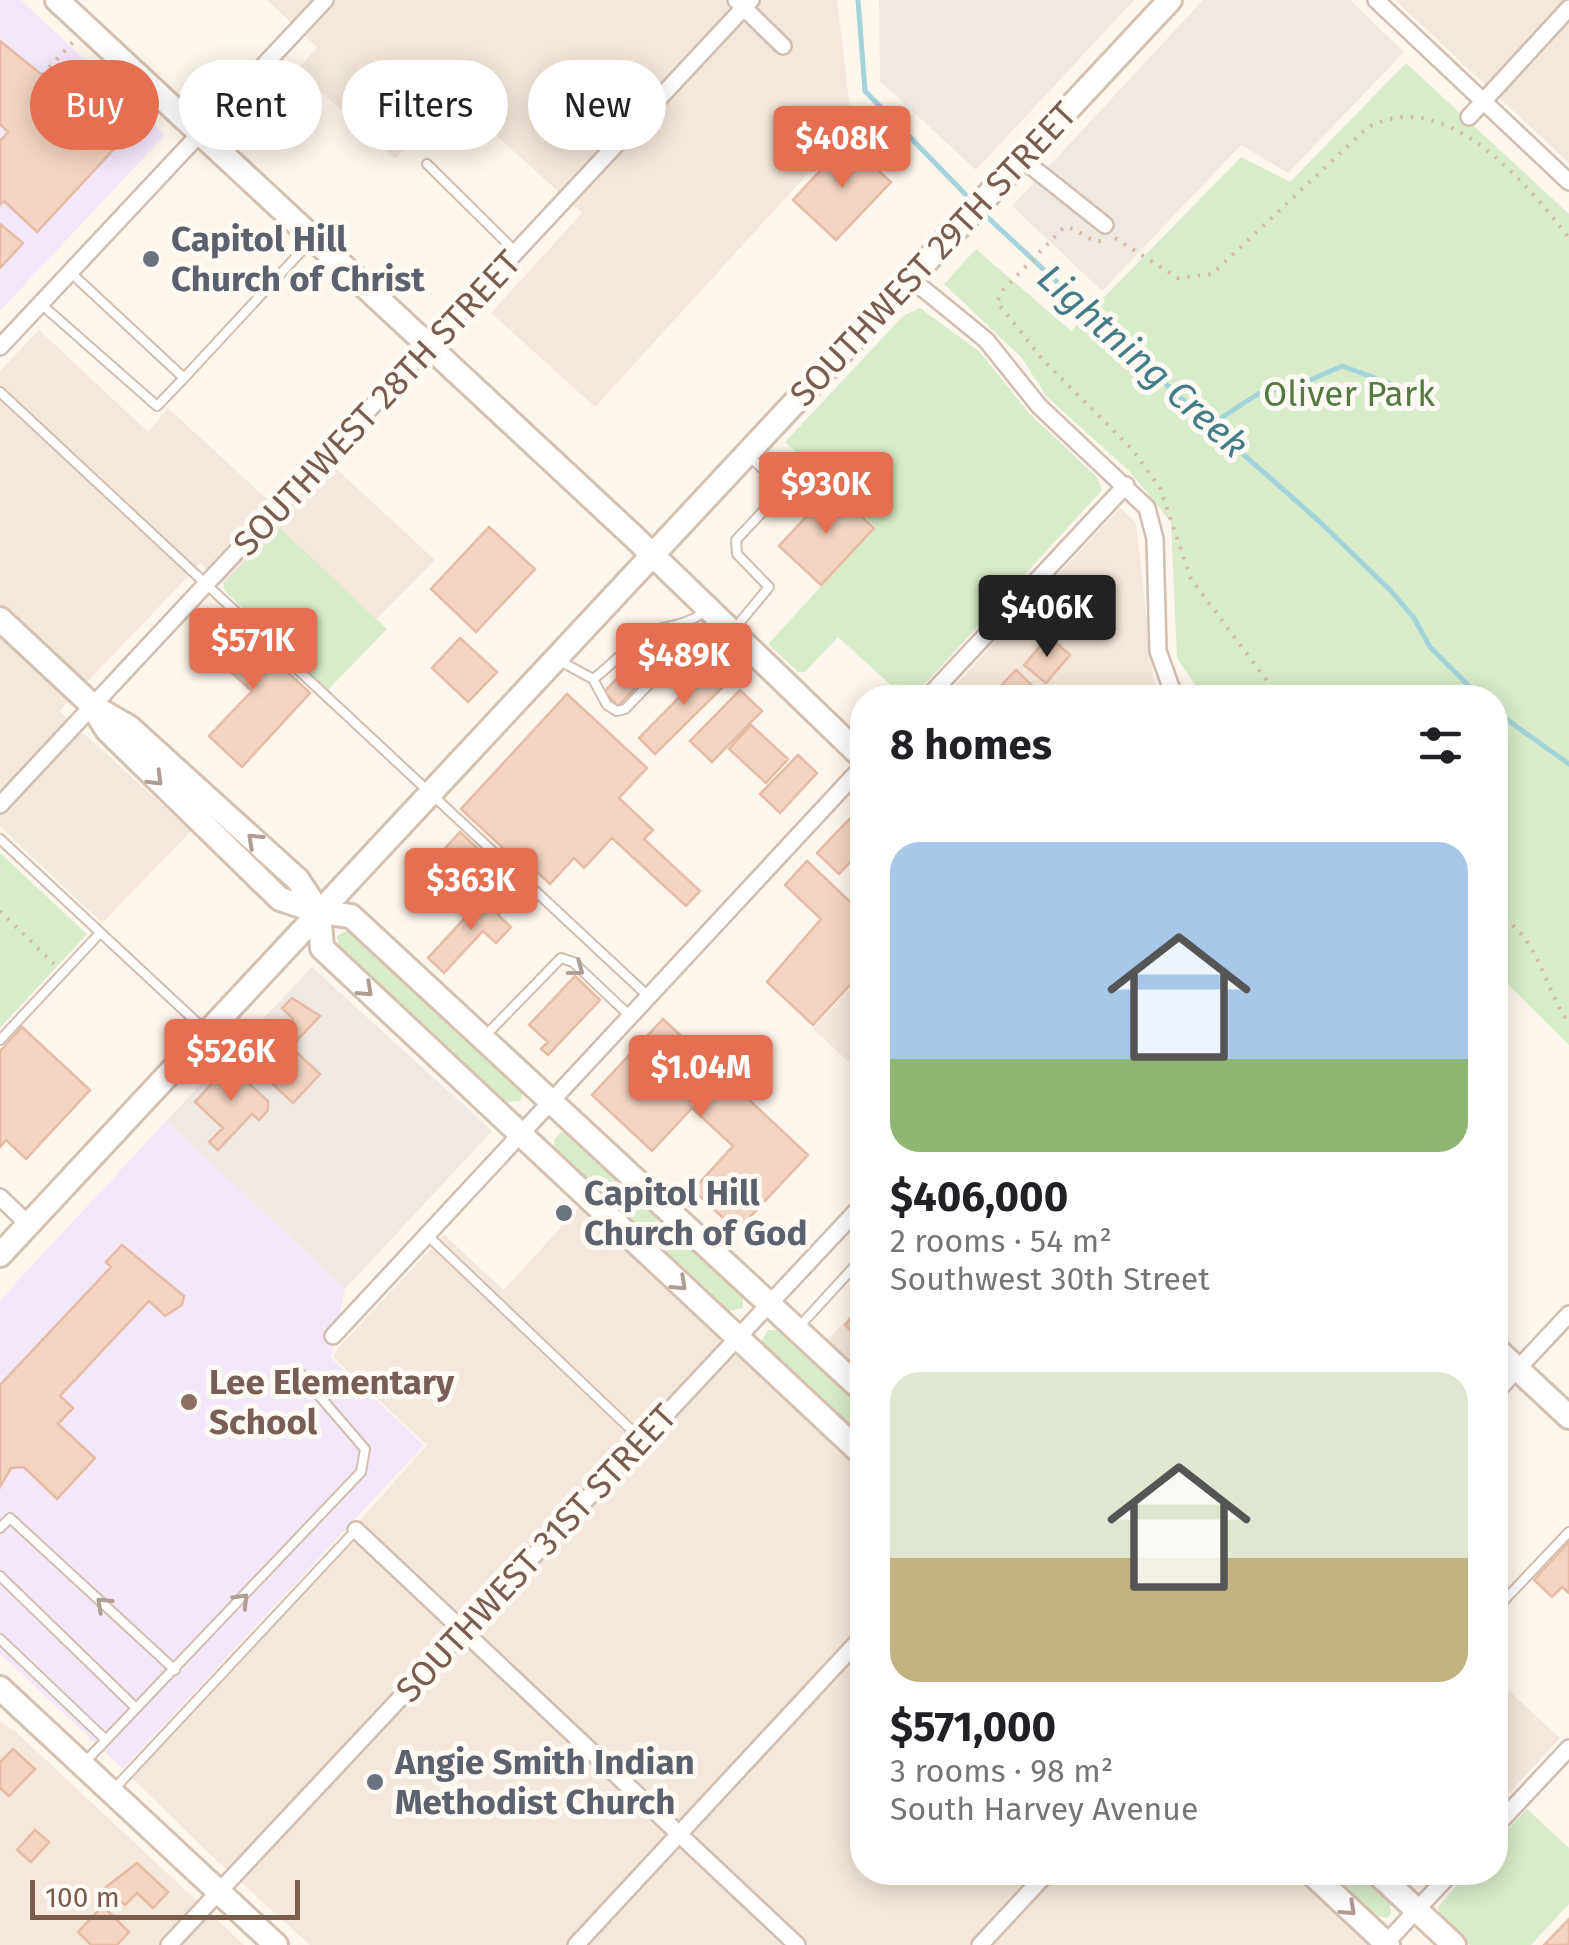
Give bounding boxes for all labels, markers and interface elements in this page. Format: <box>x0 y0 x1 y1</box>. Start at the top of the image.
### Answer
chip: Buy <box>30 60 159 150</box>
chip: Rent <box>179 60 322 150</box>
chip: Filters <box>342 60 508 150</box>
chip: New <box>528 60 666 150</box>
street label: SOUTHWEST 29TH STREET <box>781 93 1085 415</box>
pin: $408K <box>772 106 912 191</box>
text: $408K <box>795 119 889 157</box>
place label: Capitol Hill Church of Christ <box>171 218 425 300</box>
street label: SOUTHWEST 28TH STREET <box>225 242 529 564</box>
marker: Capitol Hill Church of Christ <box>140 248 162 270</box>
water label: Lightning Creek <box>1028 255 1258 467</box>
park label: Oliver Park <box>1263 373 1435 415</box>
pin: $930K <box>756 452 896 537</box>
text: $930K <box>781 465 871 503</box>
pin: $406K <box>977 575 1117 660</box>
text: $406K <box>1001 588 1093 626</box>
pin: $571K <box>183 608 323 693</box>
text: $571K <box>211 621 295 659</box>
pin: $489K <box>614 623 754 708</box>
text: $489K <box>638 636 730 674</box>
icon: filters <box>1413 718 1468 773</box>
text: 8 homes <box>890 720 1052 770</box>
one-way arrow <box>144 768 162 786</box>
one-way arrow <box>248 834 266 852</box>
pin: $363K <box>401 848 541 933</box>
text: $363K <box>427 861 515 899</box>
icon: home <box>1089 907 1269 1087</box>
one-way arrow <box>566 957 584 974</box>
one-way arrow <box>355 978 373 996</box>
pin: $526K <box>161 1019 301 1104</box>
text: $526K <box>186 1032 276 1070</box>
pin: $1.04M <box>620 1035 782 1120</box>
text: $1.04M <box>651 1048 751 1086</box>
place label: Capitol Hill Church of God <box>584 1172 807 1254</box>
text: $406,000 <box>890 1172 1068 1222</box>
marker: Capitol Hill Church of God <box>553 1202 575 1224</box>
text: 2 rooms · 54 m² <box>890 1222 1112 1260</box>
text: Southwest 30th Street <box>890 1260 1210 1298</box>
one-way arrow <box>668 1273 687 1291</box>
place label: Lee Elementary School <box>209 1361 455 1443</box>
marker: Lee Elementary School <box>178 1391 200 1413</box>
street label: SOUTHWEST 31ST STREET <box>387 1395 685 1711</box>
icon: home <box>1089 1437 1269 1617</box>
one-way arrow <box>230 1593 248 1611</box>
one-way arrow <box>96 1598 115 1616</box>
text: $571,000 <box>890 1702 1056 1752</box>
place label: Angie Smith Indian Methodist Church <box>394 1741 695 1823</box>
text: 3 rooms · 98 m² <box>890 1752 1113 1790</box>
marker: Angie Smith Indian Methodist Church <box>364 1771 386 1793</box>
text: South Harvey Avenue <box>890 1790 1198 1828</box>
scale bar <box>30 1875 300 1920</box>
text: 100 m <box>45 1881 120 1914</box>
one-way arrow <box>1337 1897 1356 1915</box>

